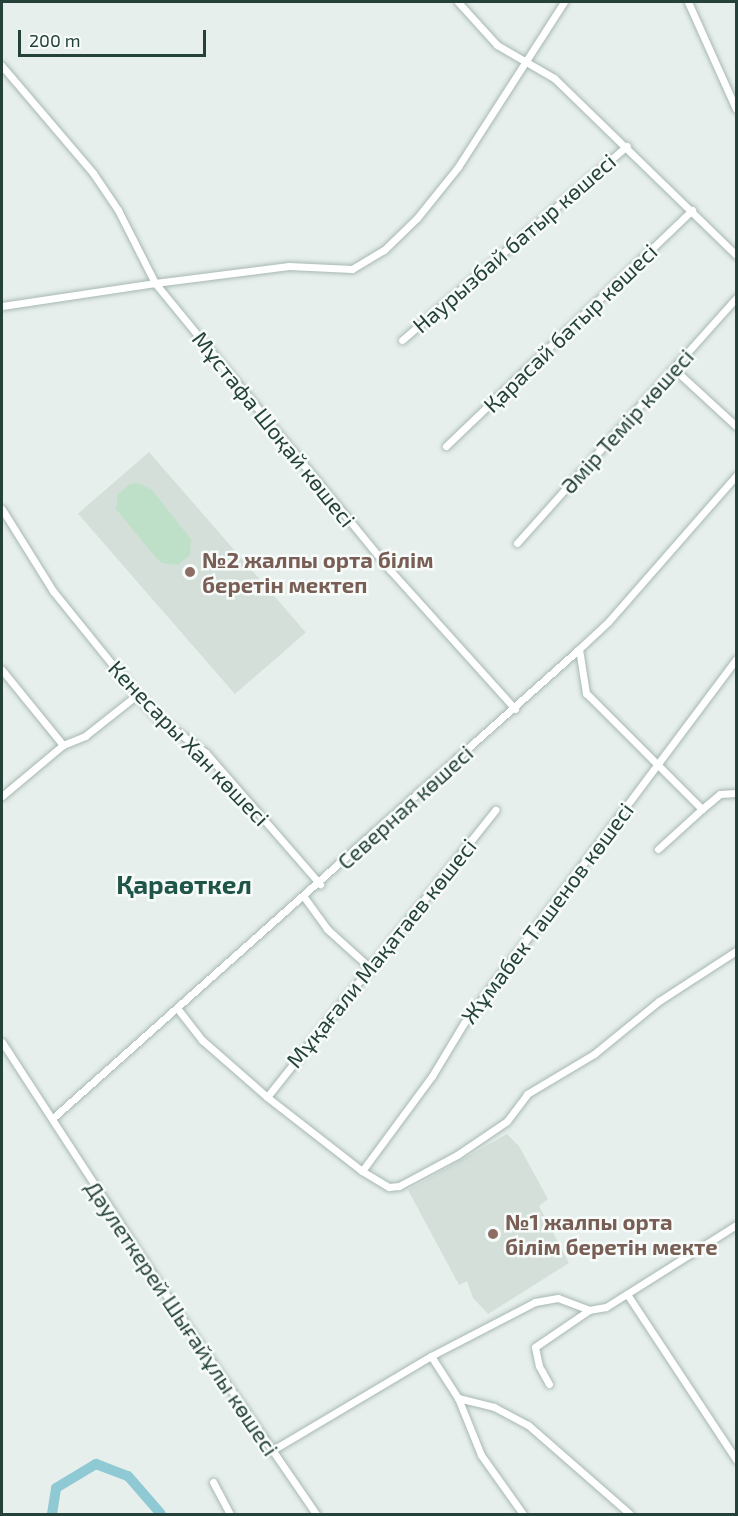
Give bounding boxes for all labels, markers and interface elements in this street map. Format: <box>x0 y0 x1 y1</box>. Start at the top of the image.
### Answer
scale bar <box>21 18 208 56</box>
text: 200 m <box>29 29 81 51</box>
street label: Наурызбай батыр көшесі <box>407 148 621 338</box>
street label: Қарасай батыр көшесі <box>478 238 662 418</box>
street label: Мұстафа Шоқай көшесі <box>187 326 361 532</box>
street label: Әмір Темір көшесі <box>555 343 699 499</box>
place label: №2 жалпы орта білім беретін мектеп <box>202 546 433 598</box>
marker: №2 жалпы орта білім беретін мектеп <box>183 565 197 579</box>
street label: Кенесары Хан көшесі <box>103 655 275 831</box>
street label: Северная көшесі <box>332 739 478 875</box>
street label: Жұмабек Ташенов көшесі <box>455 797 639 1029</box>
street label: Мұқағали Мақатаев көшесі <box>280 833 482 1073</box>
district label: Қараөткел <box>116 868 252 900</box>
street label: Дәулеткерей Шығайұлы көшесі <box>80 1175 284 1461</box>
place label: №1 жалпы орта білім беретін мекте <box>505 1208 718 1260</box>
marker: №1 жалпы орта білім беретін мекте <box>486 1227 500 1241</box>

